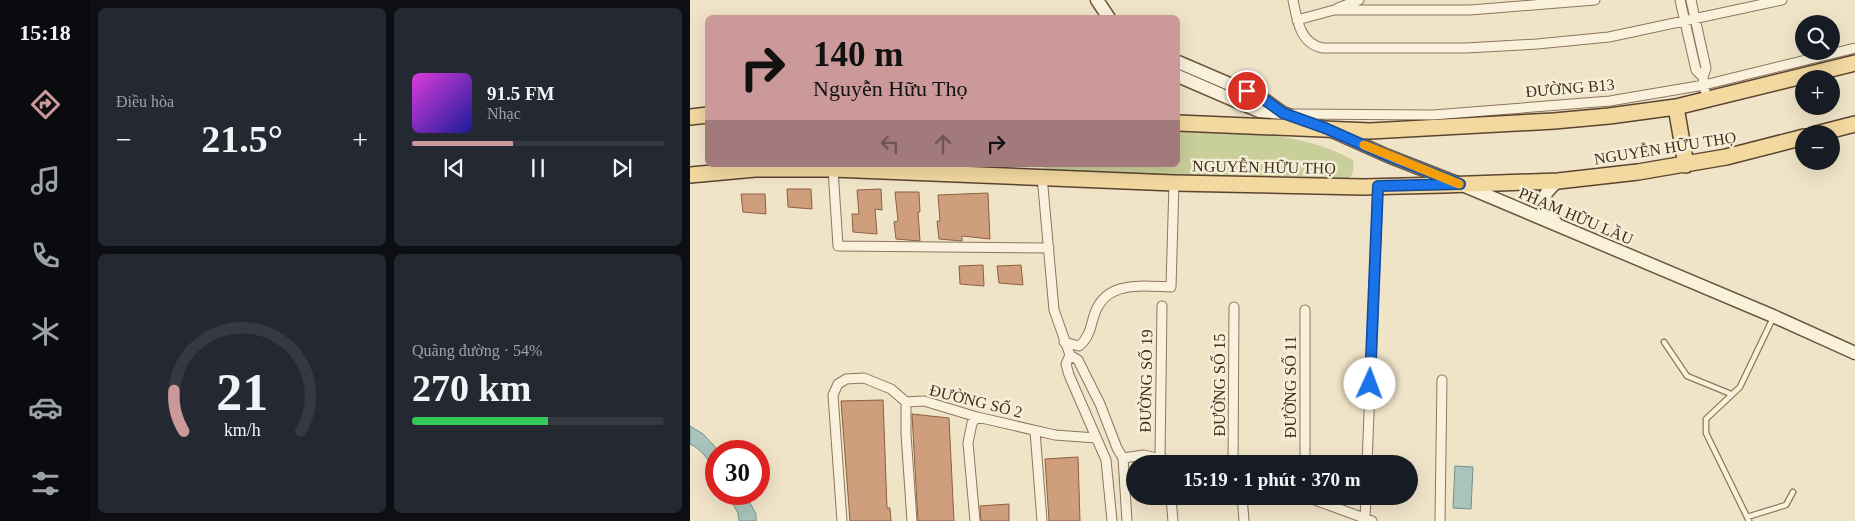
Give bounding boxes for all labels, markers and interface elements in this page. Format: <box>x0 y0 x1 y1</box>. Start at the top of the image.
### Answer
map controls <box>1795 15 1840 170</box>
button: search <box>1795 15 1840 60</box>
text: 15:18 <box>19 20 71 45</box>
icon: right <box>730 35 795 100</box>
text: 140 m <box>813 35 903 74</box>
pin <box>1226 70 1268 112</box>
button: + <box>1795 70 1840 115</box>
street label: ĐƯỜNG B13 <box>1525 75 1615 100</box>
text: Nguyễn Hữu Thọ <box>813 76 968 101</box>
icon: arrive <box>1233 77 1261 105</box>
text: 91.5 FM <box>487 83 555 104</box>
icon: directions <box>28 87 63 122</box>
text: Điều hòa <box>116 93 174 110</box>
text: Nhạc <box>487 105 521 122</box>
text: 21.5° <box>201 118 283 160</box>
text: − <box>116 124 132 155</box>
text: + <box>352 124 368 155</box>
button: − <box>1795 125 1840 170</box>
street label: NGUYỄN HỮU THỌ <box>1592 126 1737 168</box>
icon: left <box>876 130 904 158</box>
icon: ahead <box>929 130 957 158</box>
icon: right <box>982 130 1010 158</box>
icon: previous <box>440 154 468 182</box>
icon: pause <box>524 154 552 182</box>
icon: next <box>608 154 636 182</box>
street label: NGUYỄN HỮU THỌ <box>1192 155 1336 177</box>
icon: music <box>28 163 63 198</box>
street label: PHẠM HỮU LẦU <box>1516 183 1637 248</box>
icon: phone <box>28 238 63 273</box>
icon: climate <box>28 314 63 349</box>
street label: ĐƯỜNG SỐ 19 <box>1136 329 1155 433</box>
street label: ĐƯỜNG SỐ 15 <box>1210 333 1228 437</box>
street label: ĐƯỜNG SỐ 11 <box>1281 336 1299 438</box>
text: Quãng đường · 54% <box>412 342 542 359</box>
position arrow <box>1343 357 1395 409</box>
text: 21 <box>216 364 268 421</box>
text: 270 km <box>412 367 531 409</box>
street label: ĐƯỜNG SỐ 2 <box>928 380 1024 421</box>
icon: car <box>28 390 63 425</box>
text: km/h <box>224 420 260 440</box>
speed limit sign: 30 <box>705 440 770 505</box>
icon: filters <box>28 466 63 501</box>
text: 15:19 · 1 phút · 370 m <box>1183 469 1361 490</box>

